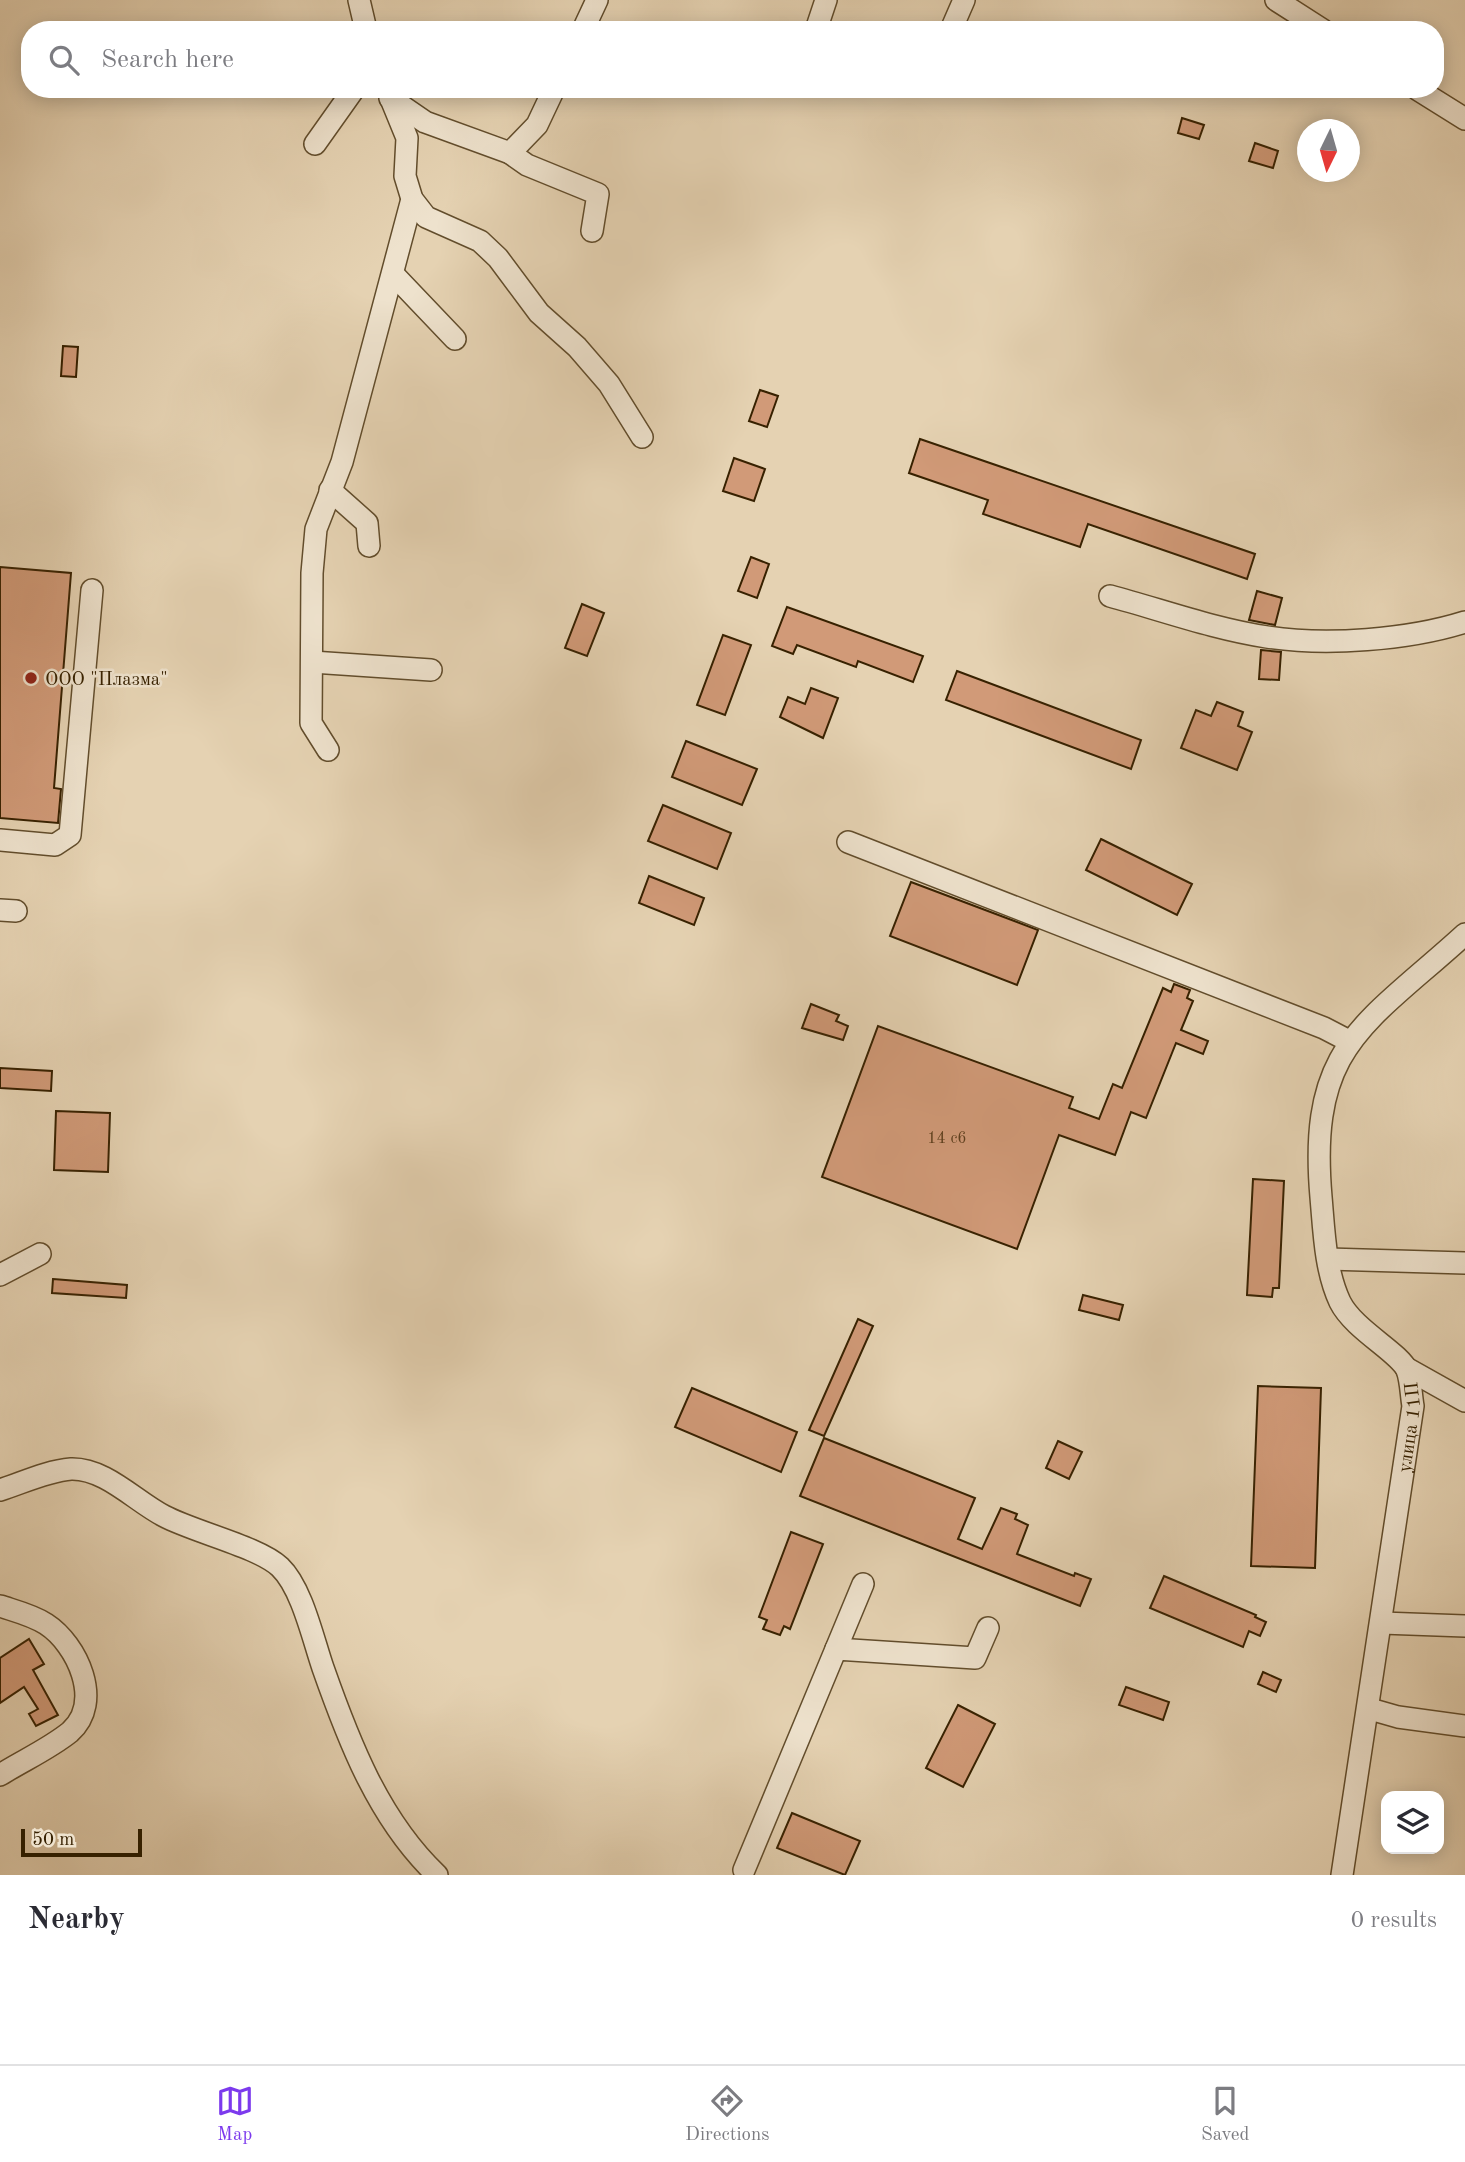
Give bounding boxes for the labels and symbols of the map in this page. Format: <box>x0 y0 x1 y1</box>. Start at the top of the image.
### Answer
north arrow <box>1297 119 1360 182</box>
marker: ООО "Плазма" <box>23 670 39 686</box>
place label: ООО "Плазма" <box>45 671 168 690</box>
house number: 14 с6 <box>927 1131 967 1147</box>
street label: улица 11П <box>1396 1381 1425 1474</box>
scale bar <box>21 1826 142 1858</box>

